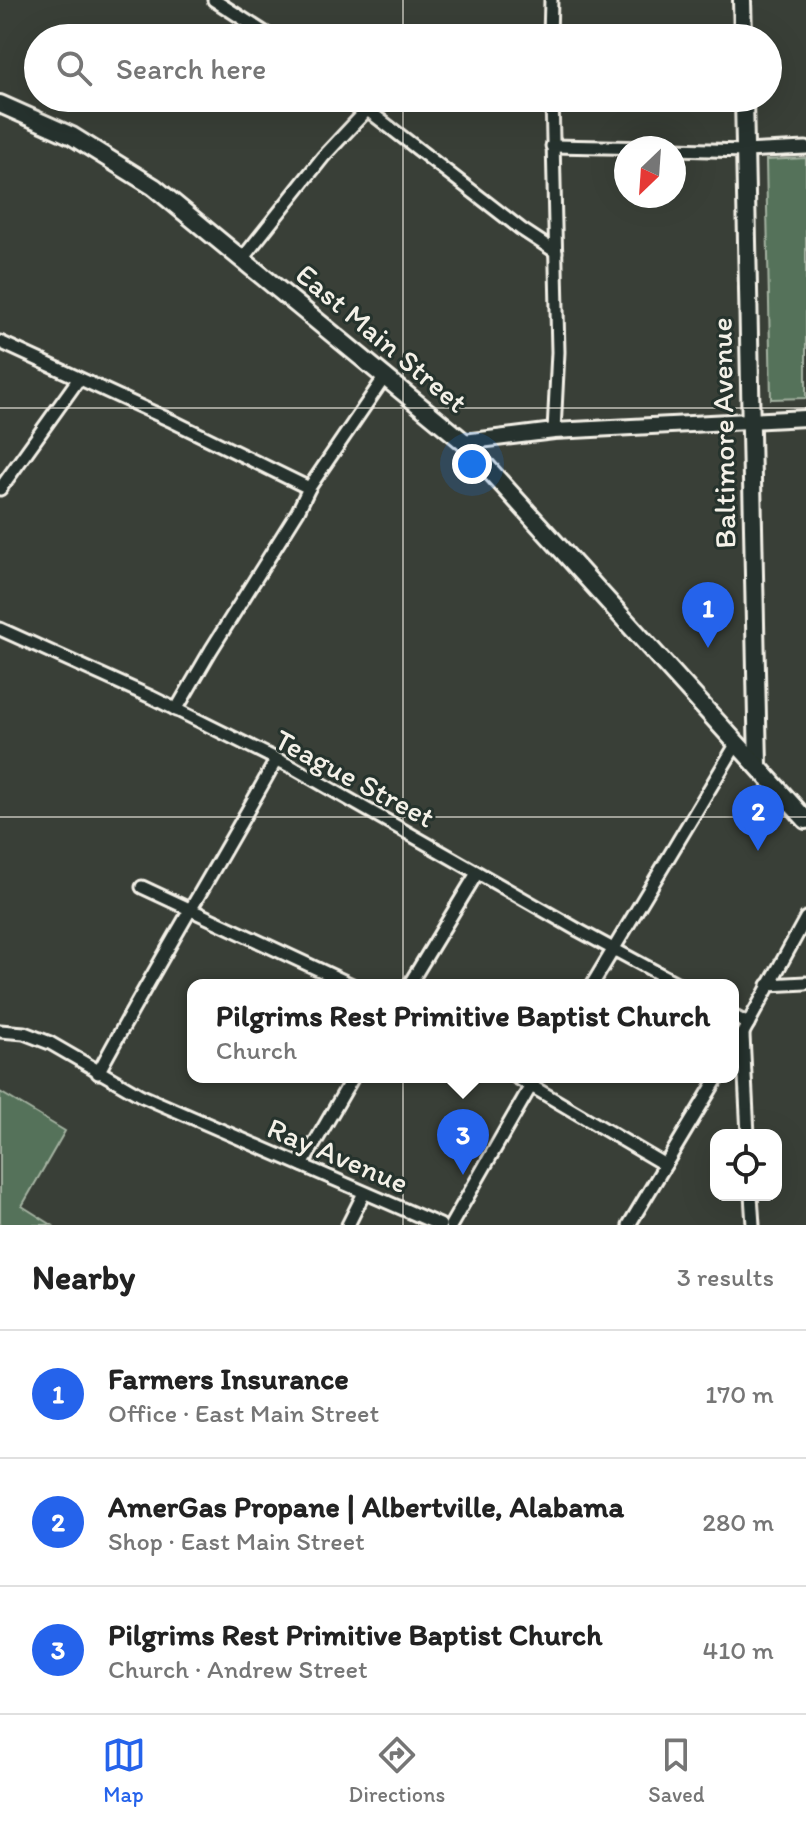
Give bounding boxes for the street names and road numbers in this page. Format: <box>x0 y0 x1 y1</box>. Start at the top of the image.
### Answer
street label: East Main Street <box>289 256 475 420</box>
street label: Baltimore Avenue <box>702 317 744 549</box>
street label: Teague Street <box>269 720 441 836</box>
street label: Ray Avenue <box>262 1109 414 1201</box>

